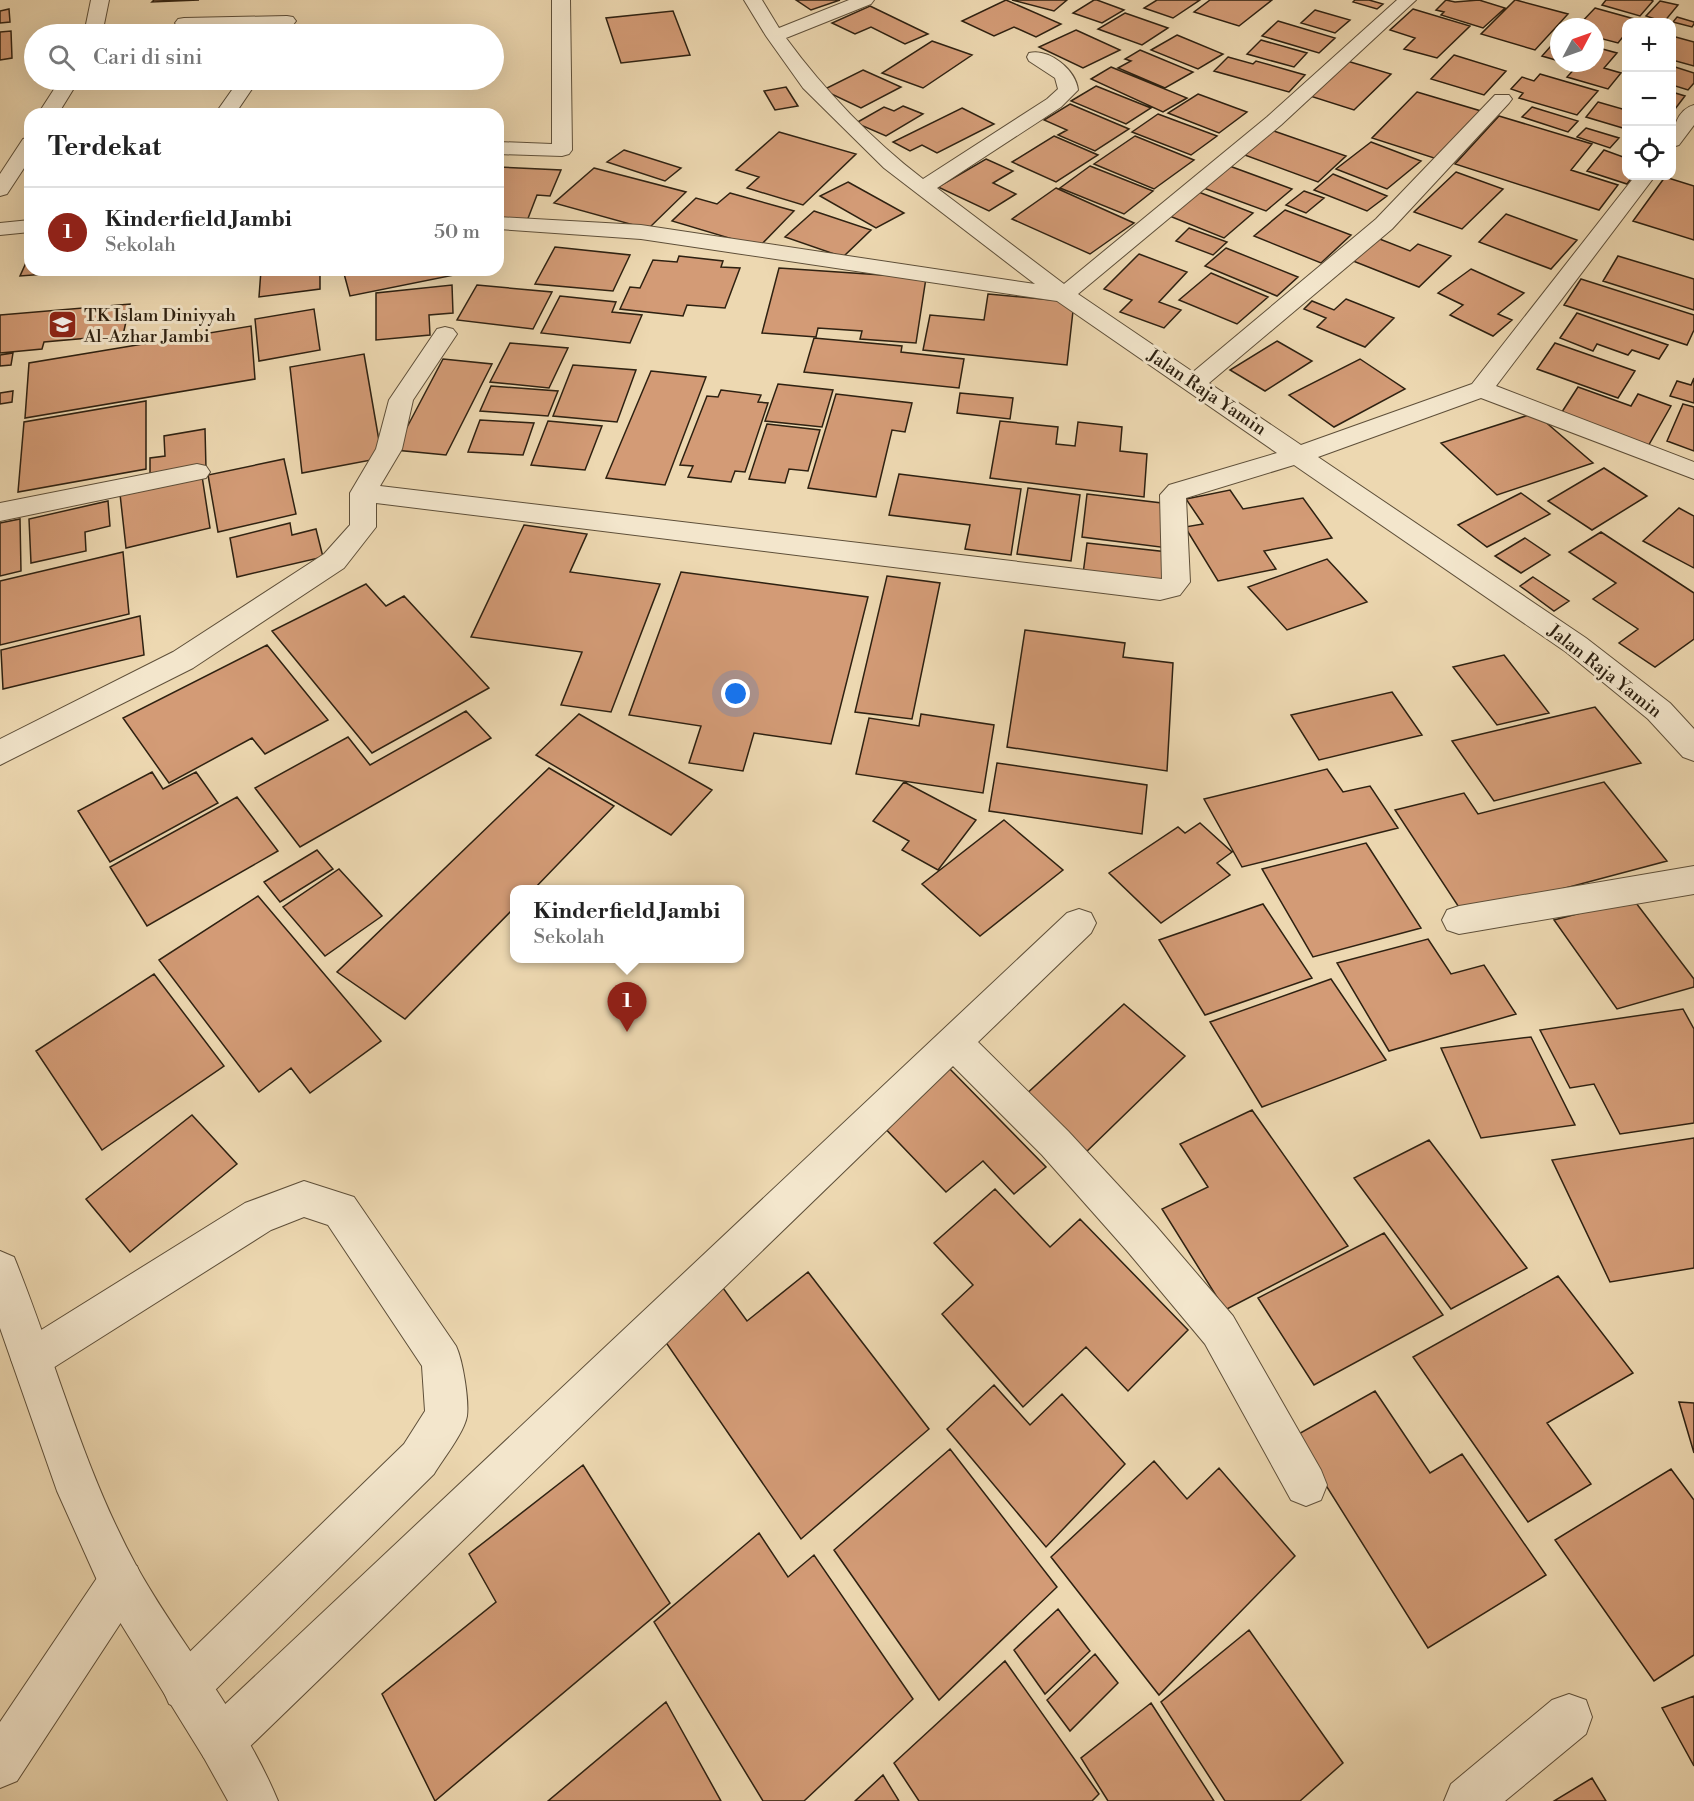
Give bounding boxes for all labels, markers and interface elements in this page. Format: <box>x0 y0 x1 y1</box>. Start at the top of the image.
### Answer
north arrow <box>1550 18 1604 72</box>
map controls <box>1622 18 1676 180</box>
button: + <box>1622 18 1676 72</box>
search box <box>24 24 504 90</box>
icon: search <box>45 41 78 74</box>
text: Cari di sini <box>93 44 203 71</box>
button: − <box>1622 72 1676 126</box>
button: locate <box>1622 126 1676 180</box>
text: Terdekat <box>48 131 161 163</box>
text: Kinderfield Jambi <box>105 206 292 233</box>
text: 1 <box>63 220 72 245</box>
text: 50 m <box>434 220 480 245</box>
text: Sekolah <box>105 233 176 258</box>
place label: TK Islam Diniyyah Al-Azhar Jambi <box>83 304 236 348</box>
school or university icon: TK Islam Diniyyah Al-Azhar Jambi <box>47 309 79 341</box>
street label: Jalan Raja Yamin <box>1142 344 1271 441</box>
street label: Jalan Raja Yamin <box>1542 619 1667 723</box>
your location <box>721 679 750 708</box>
popup <box>510 885 744 963</box>
text: Kinderfield Jambi <box>534 898 720 925</box>
text: Sekolah <box>534 925 605 950</box>
pin: 1 <box>608 982 646 1032</box>

